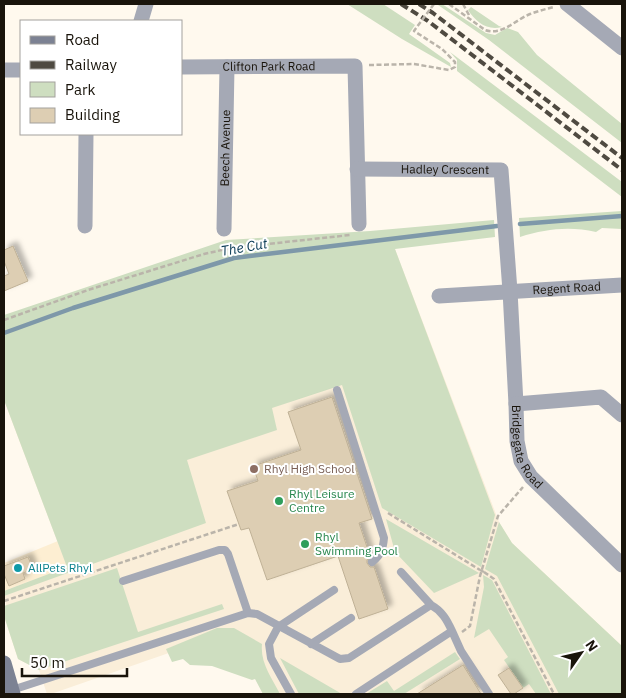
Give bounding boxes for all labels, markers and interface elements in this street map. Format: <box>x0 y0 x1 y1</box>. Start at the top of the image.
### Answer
legend <box>20 20 182 135</box>
text: Road <box>65 30 100 49</box>
text: Railway <box>65 55 118 74</box>
street label: Clifton Park Road <box>222 58 316 74</box>
text: Park <box>65 80 95 99</box>
text: Building <box>65 105 120 124</box>
street label: Beech Avenue <box>217 109 233 187</box>
street label: Hadley Crescent <box>401 161 489 177</box>
water label: The Cut <box>219 234 269 260</box>
street label: Regent Road <box>532 278 601 297</box>
street label: Bridgegate Road <box>509 405 546 492</box>
place label: Rhyl High School <box>264 461 354 476</box>
marker: Rhyl High School <box>248 463 260 475</box>
place label: Rhyl Leisure Centre <box>289 486 355 515</box>
marker: Rhyl Leisure Centre <box>273 495 285 507</box>
place label: Rhyl Swimming Pool <box>315 529 398 558</box>
marker: Rhyl Swimming Pool <box>299 538 311 550</box>
place label: AllPets Rhyl <box>28 560 92 575</box>
marker: AllPets Rhyl <box>12 562 24 574</box>
north arrow <box>556 628 606 678</box>
text: N <box>581 636 602 655</box>
scale bar <box>22 646 128 678</box>
text: 50 m <box>30 653 65 672</box>

